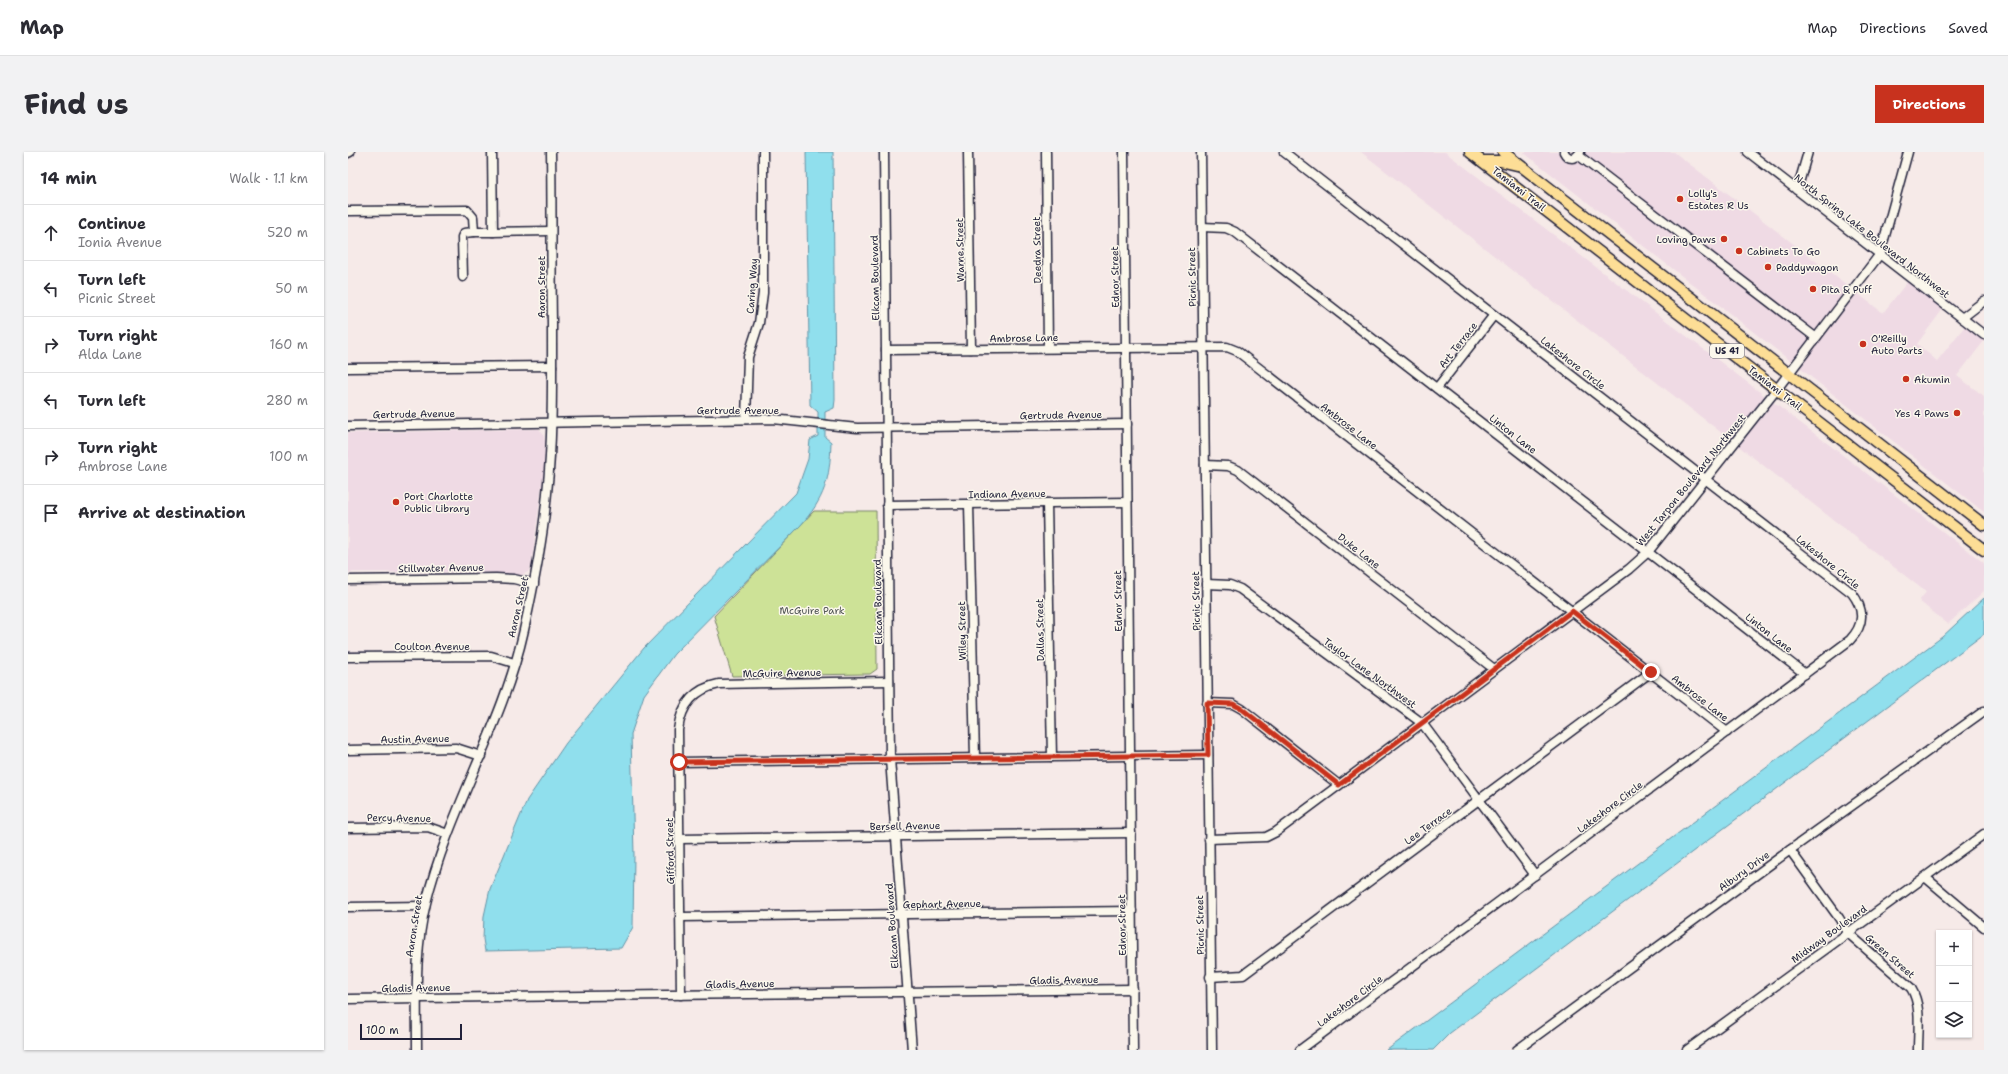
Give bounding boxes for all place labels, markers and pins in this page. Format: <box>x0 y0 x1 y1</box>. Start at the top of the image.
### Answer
place label: Lolly's Estates R Us <box>1688 187 1749 212</box>
marker: Lolly's Estates R Us <box>1675 194 1685 204</box>
place label: Loving Paws <box>1656 233 1716 246</box>
marker: Loving Paws <box>1719 234 1729 244</box>
place label: Cabinets To Go <box>1747 245 1820 258</box>
marker: Cabinets To Go <box>1734 246 1744 256</box>
place label: Paddywagon <box>1776 261 1838 274</box>
marker: Paddywagon <box>1763 262 1773 272</box>
place label: Pita & Puff <box>1821 283 1872 296</box>
marker: Pita & Puff <box>1808 284 1818 294</box>
place label: O'Reilly Auto Parts <box>1871 332 1923 357</box>
marker: O'Reilly Auto Parts <box>1858 339 1868 349</box>
place label: Akumin <box>1914 373 1950 386</box>
marker: Akumin <box>1901 374 1911 384</box>
place label: Yes 4 Paws <box>1895 407 1949 420</box>
marker: Yes 4 Paws <box>1952 408 1962 418</box>
place label: Port Charlotte Public Library <box>404 490 473 515</box>
marker: Port Charlotte Public Library <box>391 497 401 507</box>

